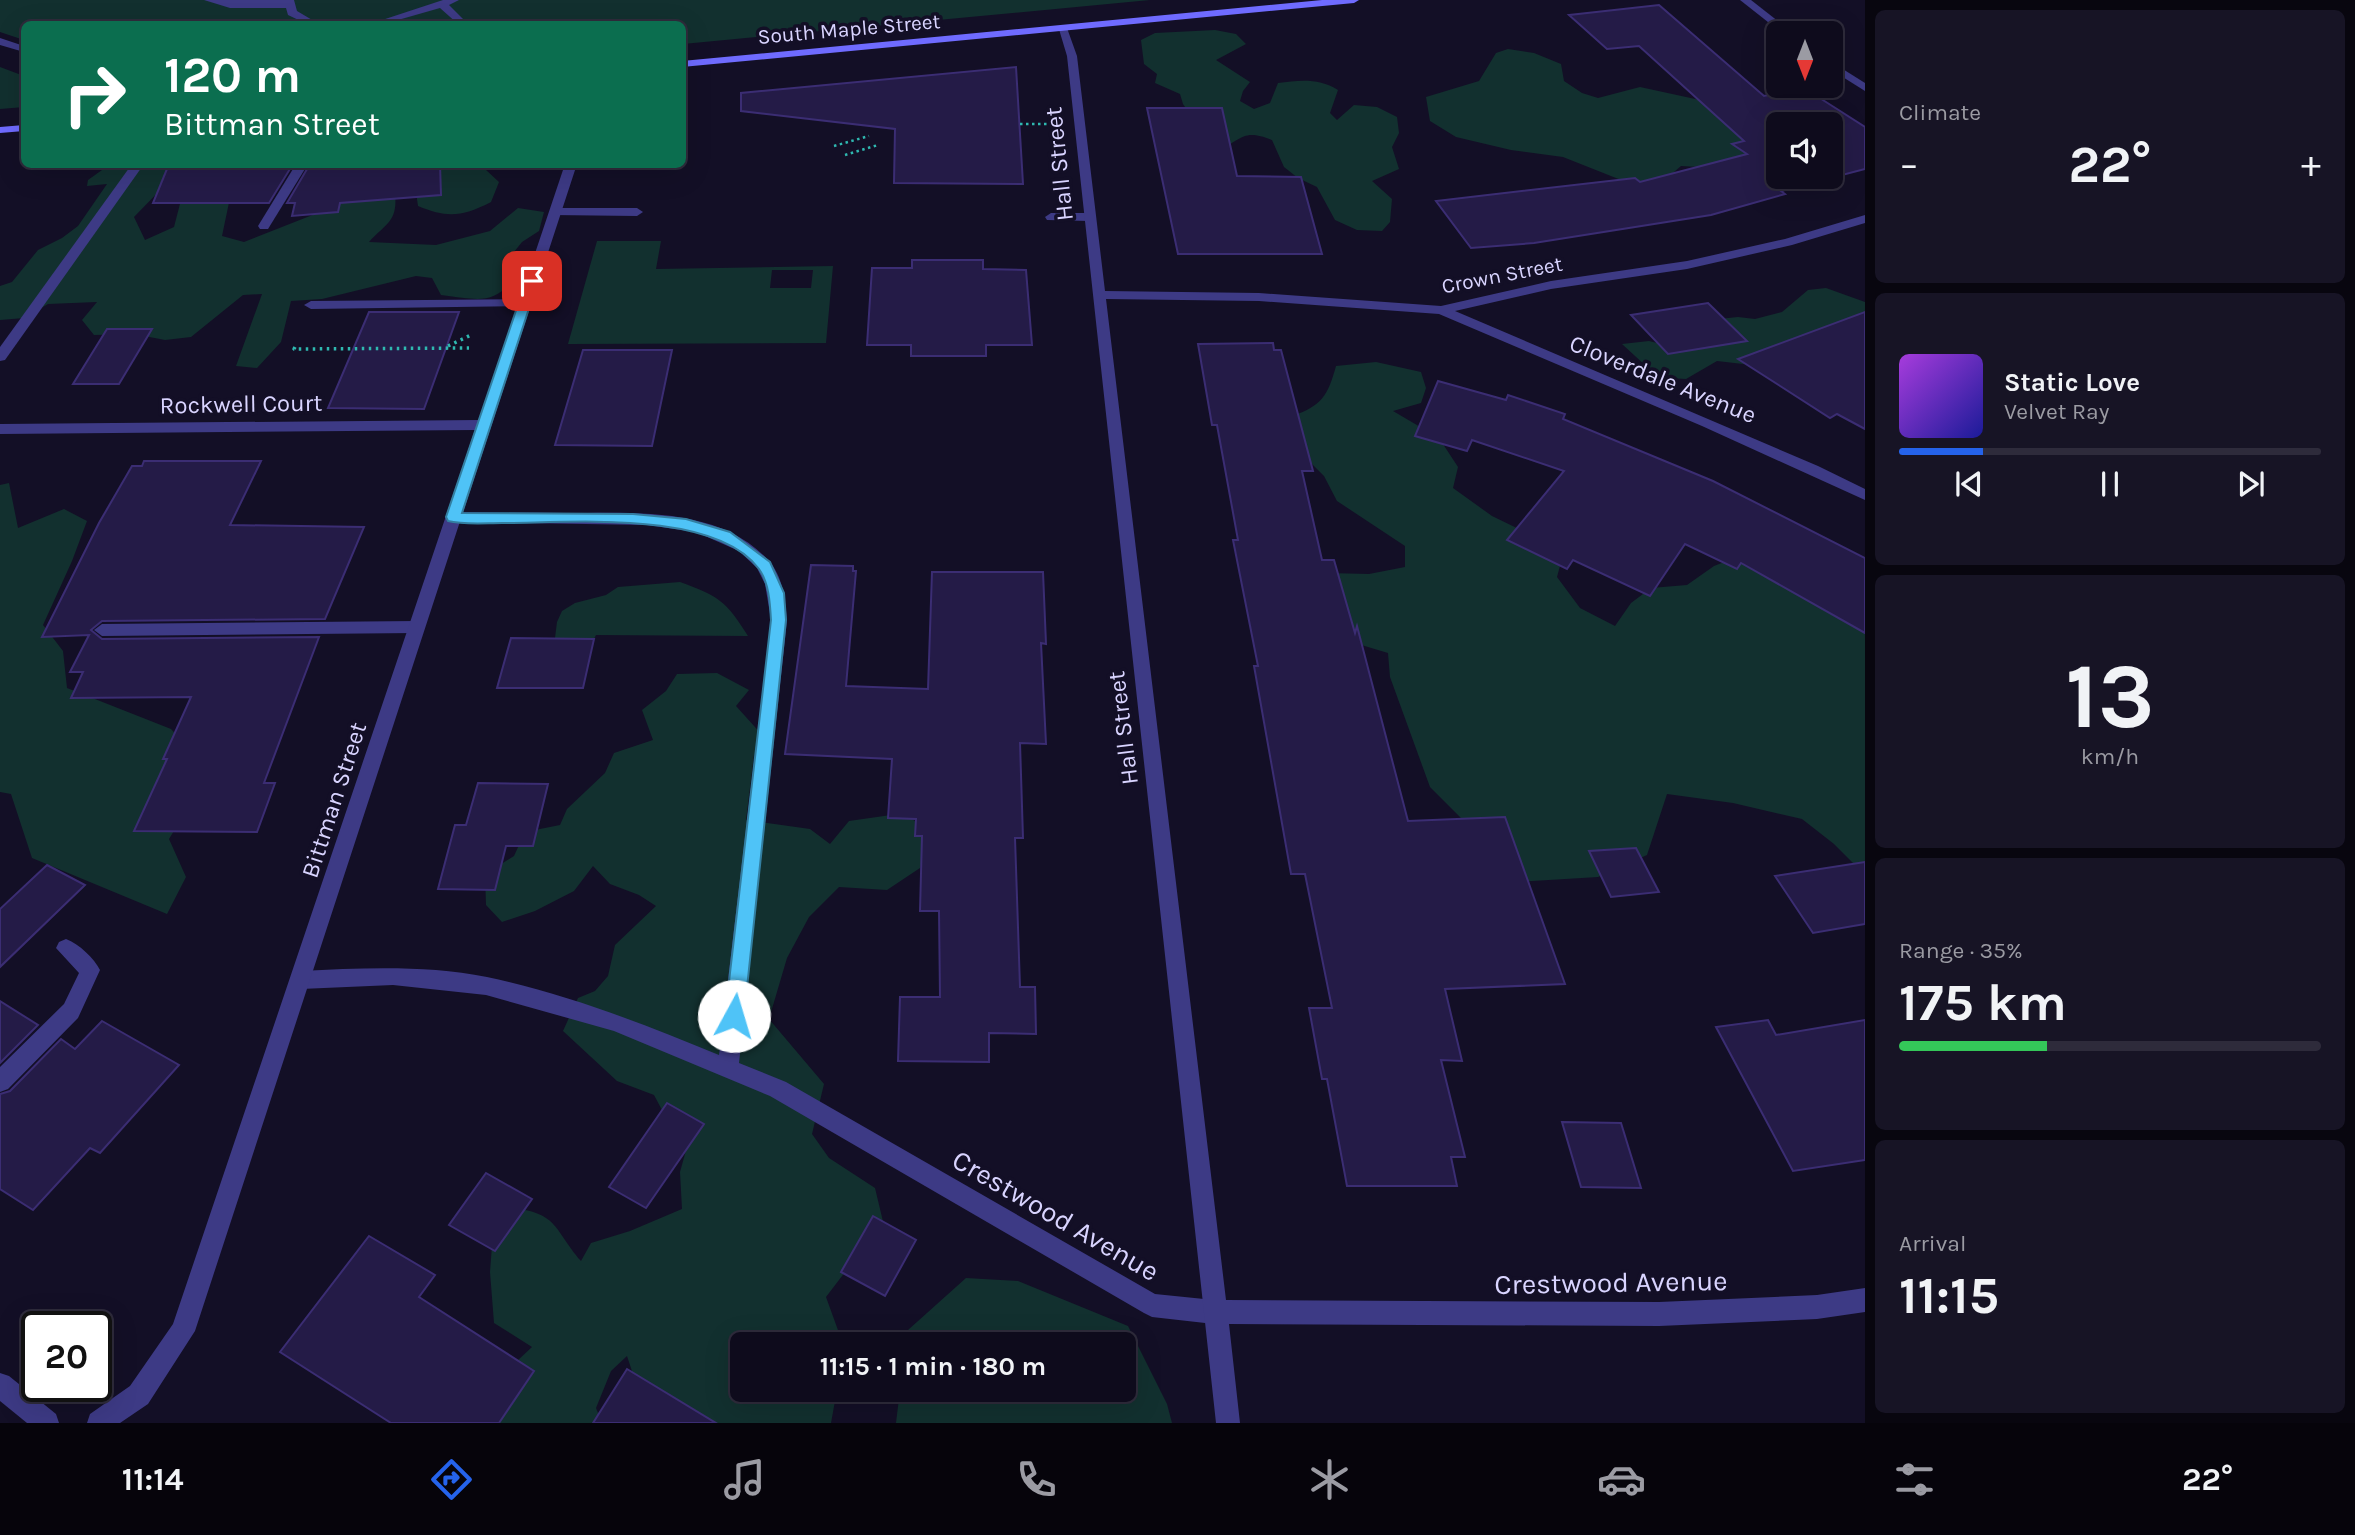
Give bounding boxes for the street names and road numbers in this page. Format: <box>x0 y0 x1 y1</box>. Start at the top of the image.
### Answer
street label: South Maple Street <box>757 9 941 49</box>
street label: Hall Street <box>1039 106 1079 222</box>
street label: Crown Street <box>1440 252 1564 298</box>
street label: Cloverdale Avenue <box>1566 329 1760 429</box>
street label: Rockwell Court <box>159 389 323 419</box>
street label: Hall Street <box>1102 670 1144 786</box>
street label: Bittman Street <box>296 719 372 881</box>
street label: Crestwood Avenue <box>947 1143 1165 1288</box>
street label: Crestwood Avenue <box>1494 1264 1728 1301</box>

